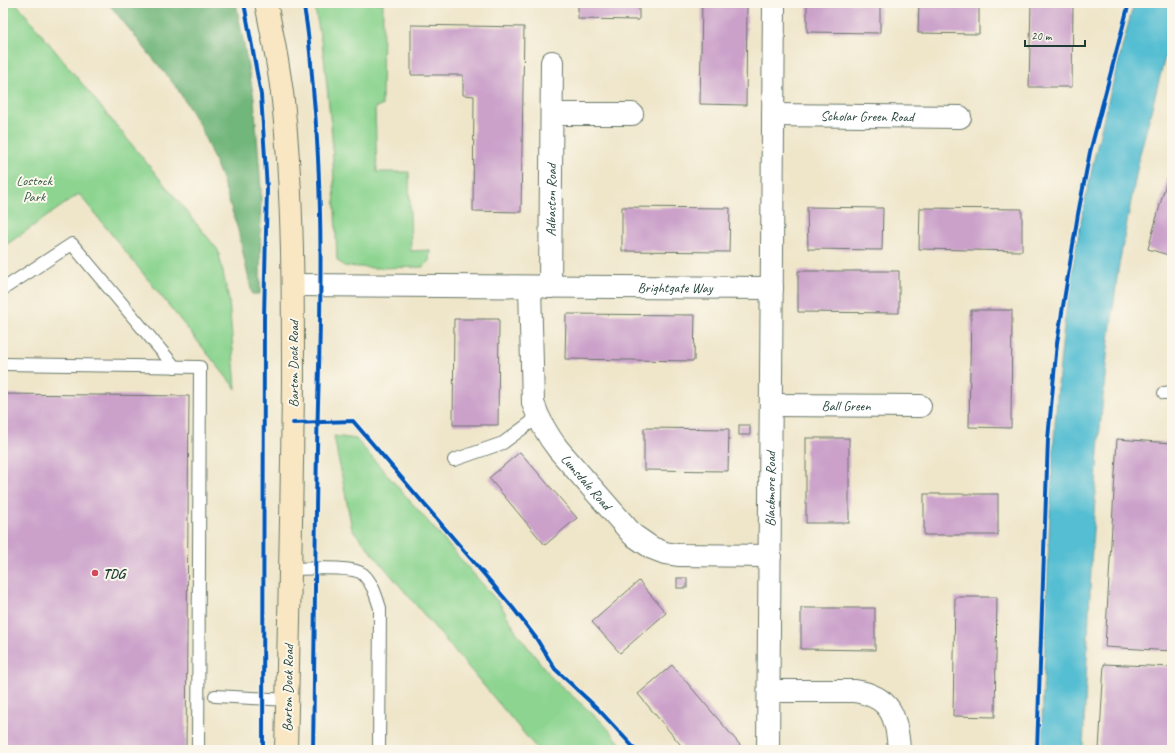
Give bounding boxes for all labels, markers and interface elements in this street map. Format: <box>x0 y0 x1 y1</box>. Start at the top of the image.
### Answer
scale bar <box>1025 22 1085 48</box>
text: 20 m <box>1031 28 1053 44</box>
street label: Scholar Green Road <box>820 107 916 125</box>
street label: Adbaston Road <box>542 161 560 236</box>
park label: Lostock Park <box>16 172 54 205</box>
street label: Brightgate Way <box>637 279 714 296</box>
street label: Barton Dock Road <box>285 318 302 408</box>
street label: Ball Green <box>821 397 871 414</box>
street label: Blackmore Road <box>761 449 779 527</box>
street label: Lumsdale Road <box>558 450 617 515</box>
place label: TDG <box>103 565 128 582</box>
marker: TDG <box>90 568 100 578</box>
street label: Barton Dock Road <box>279 642 297 732</box>

